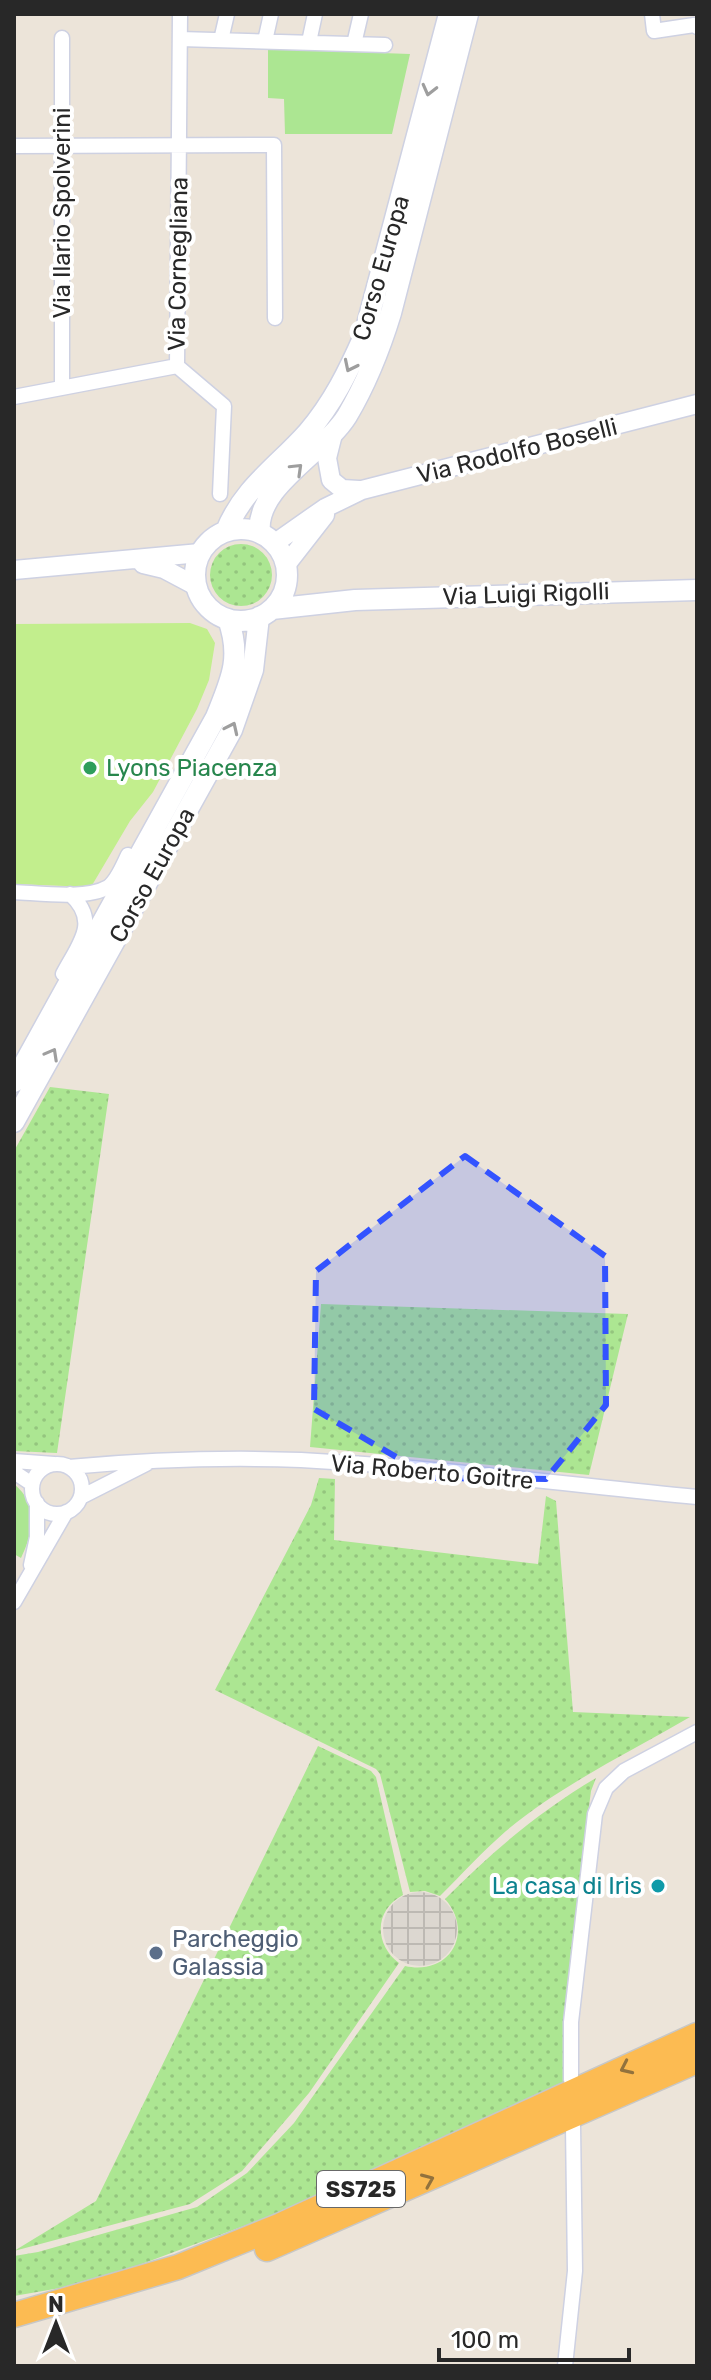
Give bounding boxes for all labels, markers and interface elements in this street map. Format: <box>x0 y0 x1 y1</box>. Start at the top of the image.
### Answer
one-way arrow <box>422 82 439 96</box>
street label: Via Ilario Spolverini <box>48 107 76 319</box>
street label: Via Cornegliana <box>162 177 194 351</box>
street label: Corso Europa <box>347 192 415 344</box>
one-way arrow <box>345 357 360 372</box>
street label: Via Rodolfo Boselli <box>414 413 620 489</box>
one-way arrow <box>288 464 302 478</box>
street label: Via Luigi Rigolli <box>442 577 610 611</box>
one-way arrow <box>222 722 238 736</box>
place label: Lyons Piacenza <box>106 754 278 782</box>
marker: Lyons Piacenza <box>81 759 99 777</box>
street label: Corso Europa <box>103 803 201 947</box>
one-way arrow <box>42 1048 58 1062</box>
street label: Via Roberto Goitre <box>329 1449 535 1495</box>
place label: La casa di Iris <box>492 1872 642 1900</box>
marker: La casa di Iris <box>649 1877 667 1895</box>
place label: Parcheggio Galassia <box>172 1925 299 1981</box>
marker: Parcheggio Galassia <box>147 1944 165 1962</box>
one-way arrow <box>620 2058 634 2074</box>
road number: SS725 <box>317 2171 405 2207</box>
one-way arrow <box>420 2173 434 2189</box>
north arrow <box>16 2284 96 2364</box>
text: N <box>48 2291 64 2318</box>
scale bar <box>439 2312 629 2362</box>
text: 100 m <box>451 2326 519 2354</box>

